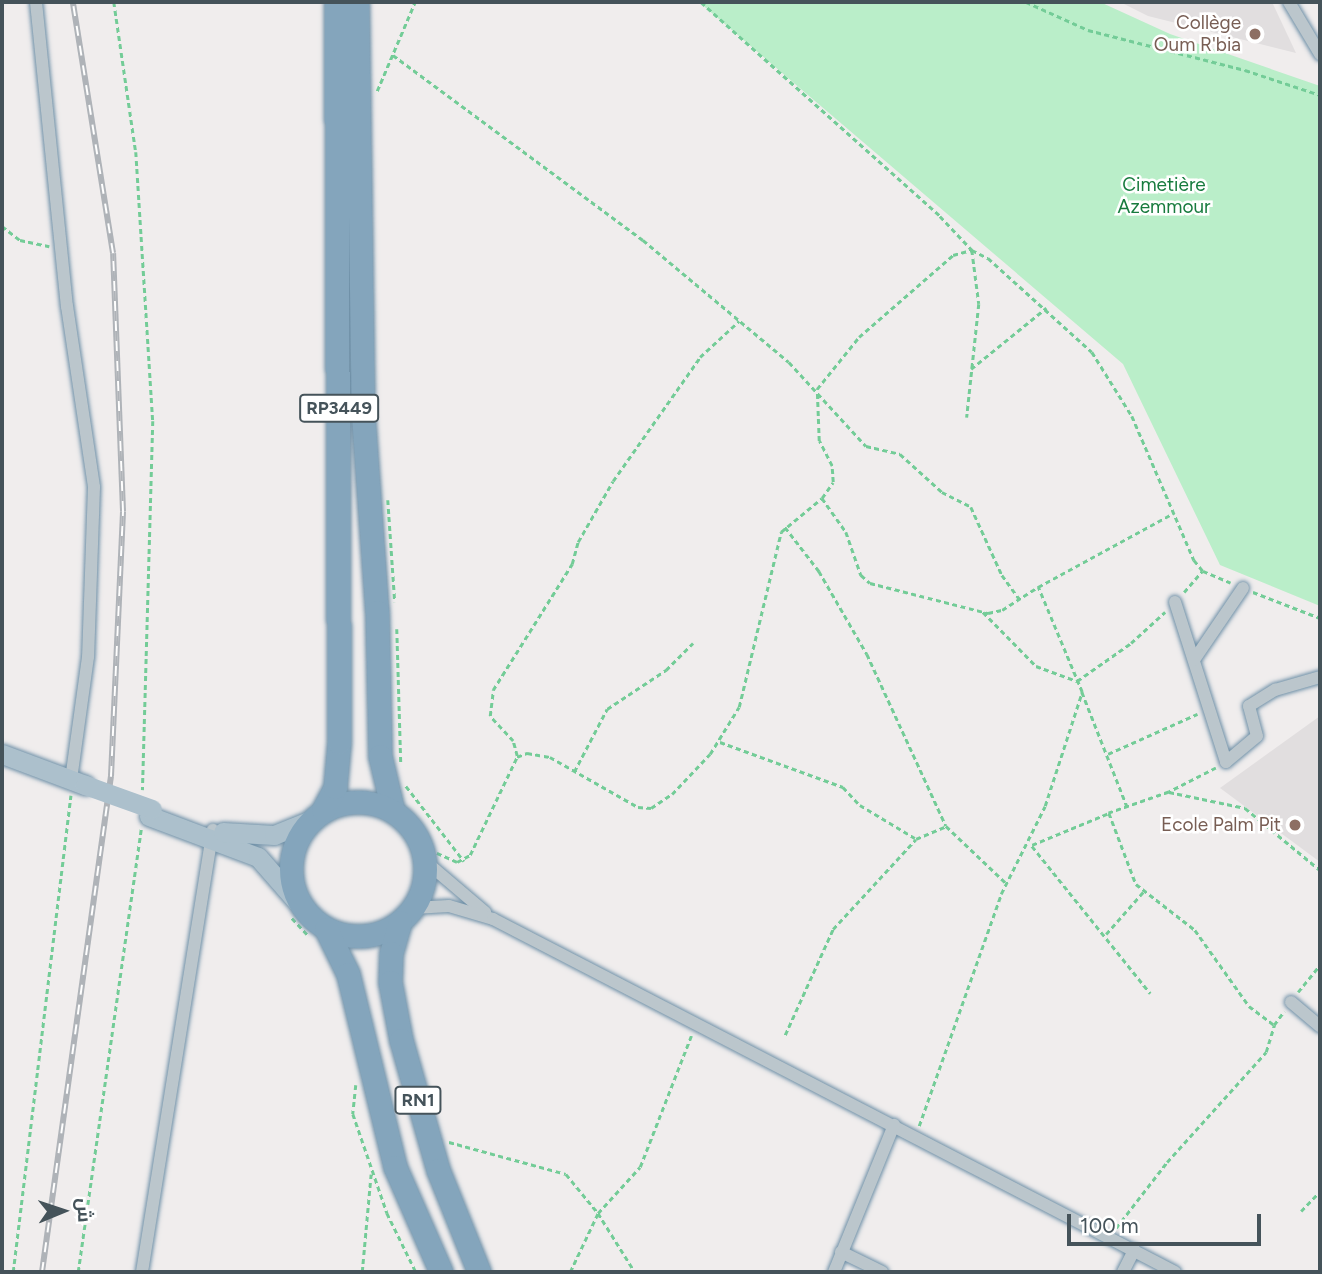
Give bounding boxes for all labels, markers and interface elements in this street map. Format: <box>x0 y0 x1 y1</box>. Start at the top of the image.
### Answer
place label: Collège Oum R'bia <box>1154 12 1241 56</box>
marker: Collège Oum R'bia <box>1247 26 1263 42</box>
park label: Cimetière Azemmour <box>1118 174 1210 218</box>
road number: RP3449 <box>299 394 379 422</box>
place label: Ecole Palm Pit <box>1161 814 1281 836</box>
marker: Ecole Palm Pit <box>1287 817 1303 833</box>
road number: RN1 <box>394 1086 442 1114</box>
north arrow <box>28 1176 98 1246</box>
text: ش <box>73 1198 96 1223</box>
scale bar <box>1070 1200 1264 1244</box>
text: 100 m <box>1080 1213 1139 1238</box>

